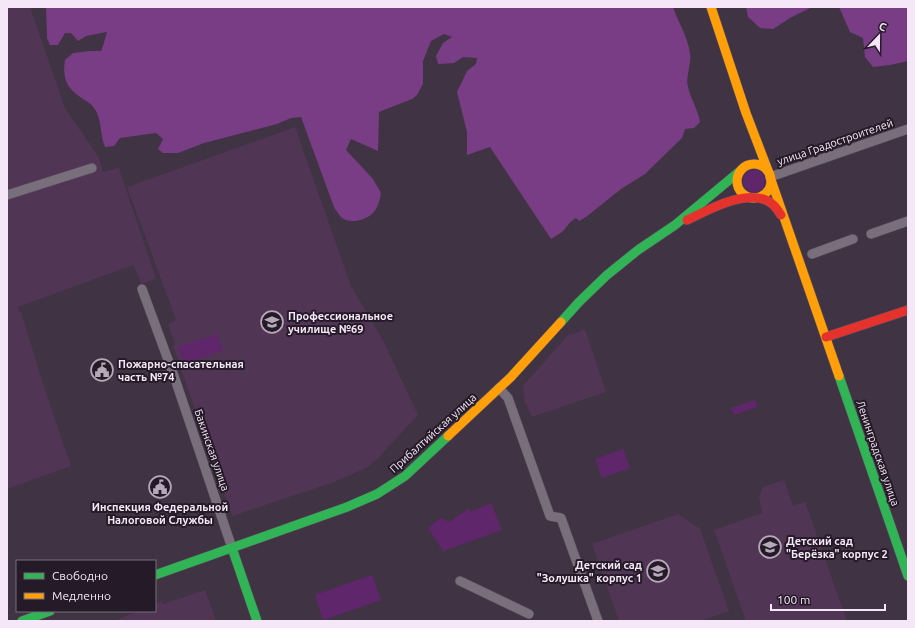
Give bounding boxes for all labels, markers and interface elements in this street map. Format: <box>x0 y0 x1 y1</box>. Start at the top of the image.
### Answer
north arrow <box>859 16 899 56</box>
text: С <box>877 20 888 34</box>
street label: улица Градостроителей <box>776 117 894 167</box>
school or university icon: Профессиональное училище №69 <box>259 309 285 335</box>
place label: Профессиональное училище №69 <box>288 310 393 335</box>
public building icon: Пожарно-спасательная часть №74 <box>89 357 115 383</box>
place label: Пожарно-спасательная часть №74 <box>118 358 244 383</box>
street label: Прибалтийская улица <box>387 391 479 475</box>
street label: Ленинградская улица <box>854 399 902 507</box>
street label: Бакинская улица <box>192 407 232 493</box>
public building icon: Инспекция Федеральной Налоговой Службы <box>147 474 173 500</box>
place label: Инспекция Федеральной Налоговой Службы <box>92 501 228 526</box>
school or university icon: Детский сад "Берёзка" корпус 2 <box>757 534 783 560</box>
place label: Детский сад "Берёзка" корпус 2 <box>786 535 888 560</box>
school or university icon: Детский сад "Золушка" корпус 1 <box>645 558 671 584</box>
place label: Детский сад "Золушка" корпус 1 <box>537 559 642 584</box>
legend <box>16 560 156 612</box>
text: Свободно <box>52 569 108 582</box>
scale bar <box>771 586 885 612</box>
text: Медленно <box>52 589 111 602</box>
text: 100 m <box>777 593 810 606</box>

